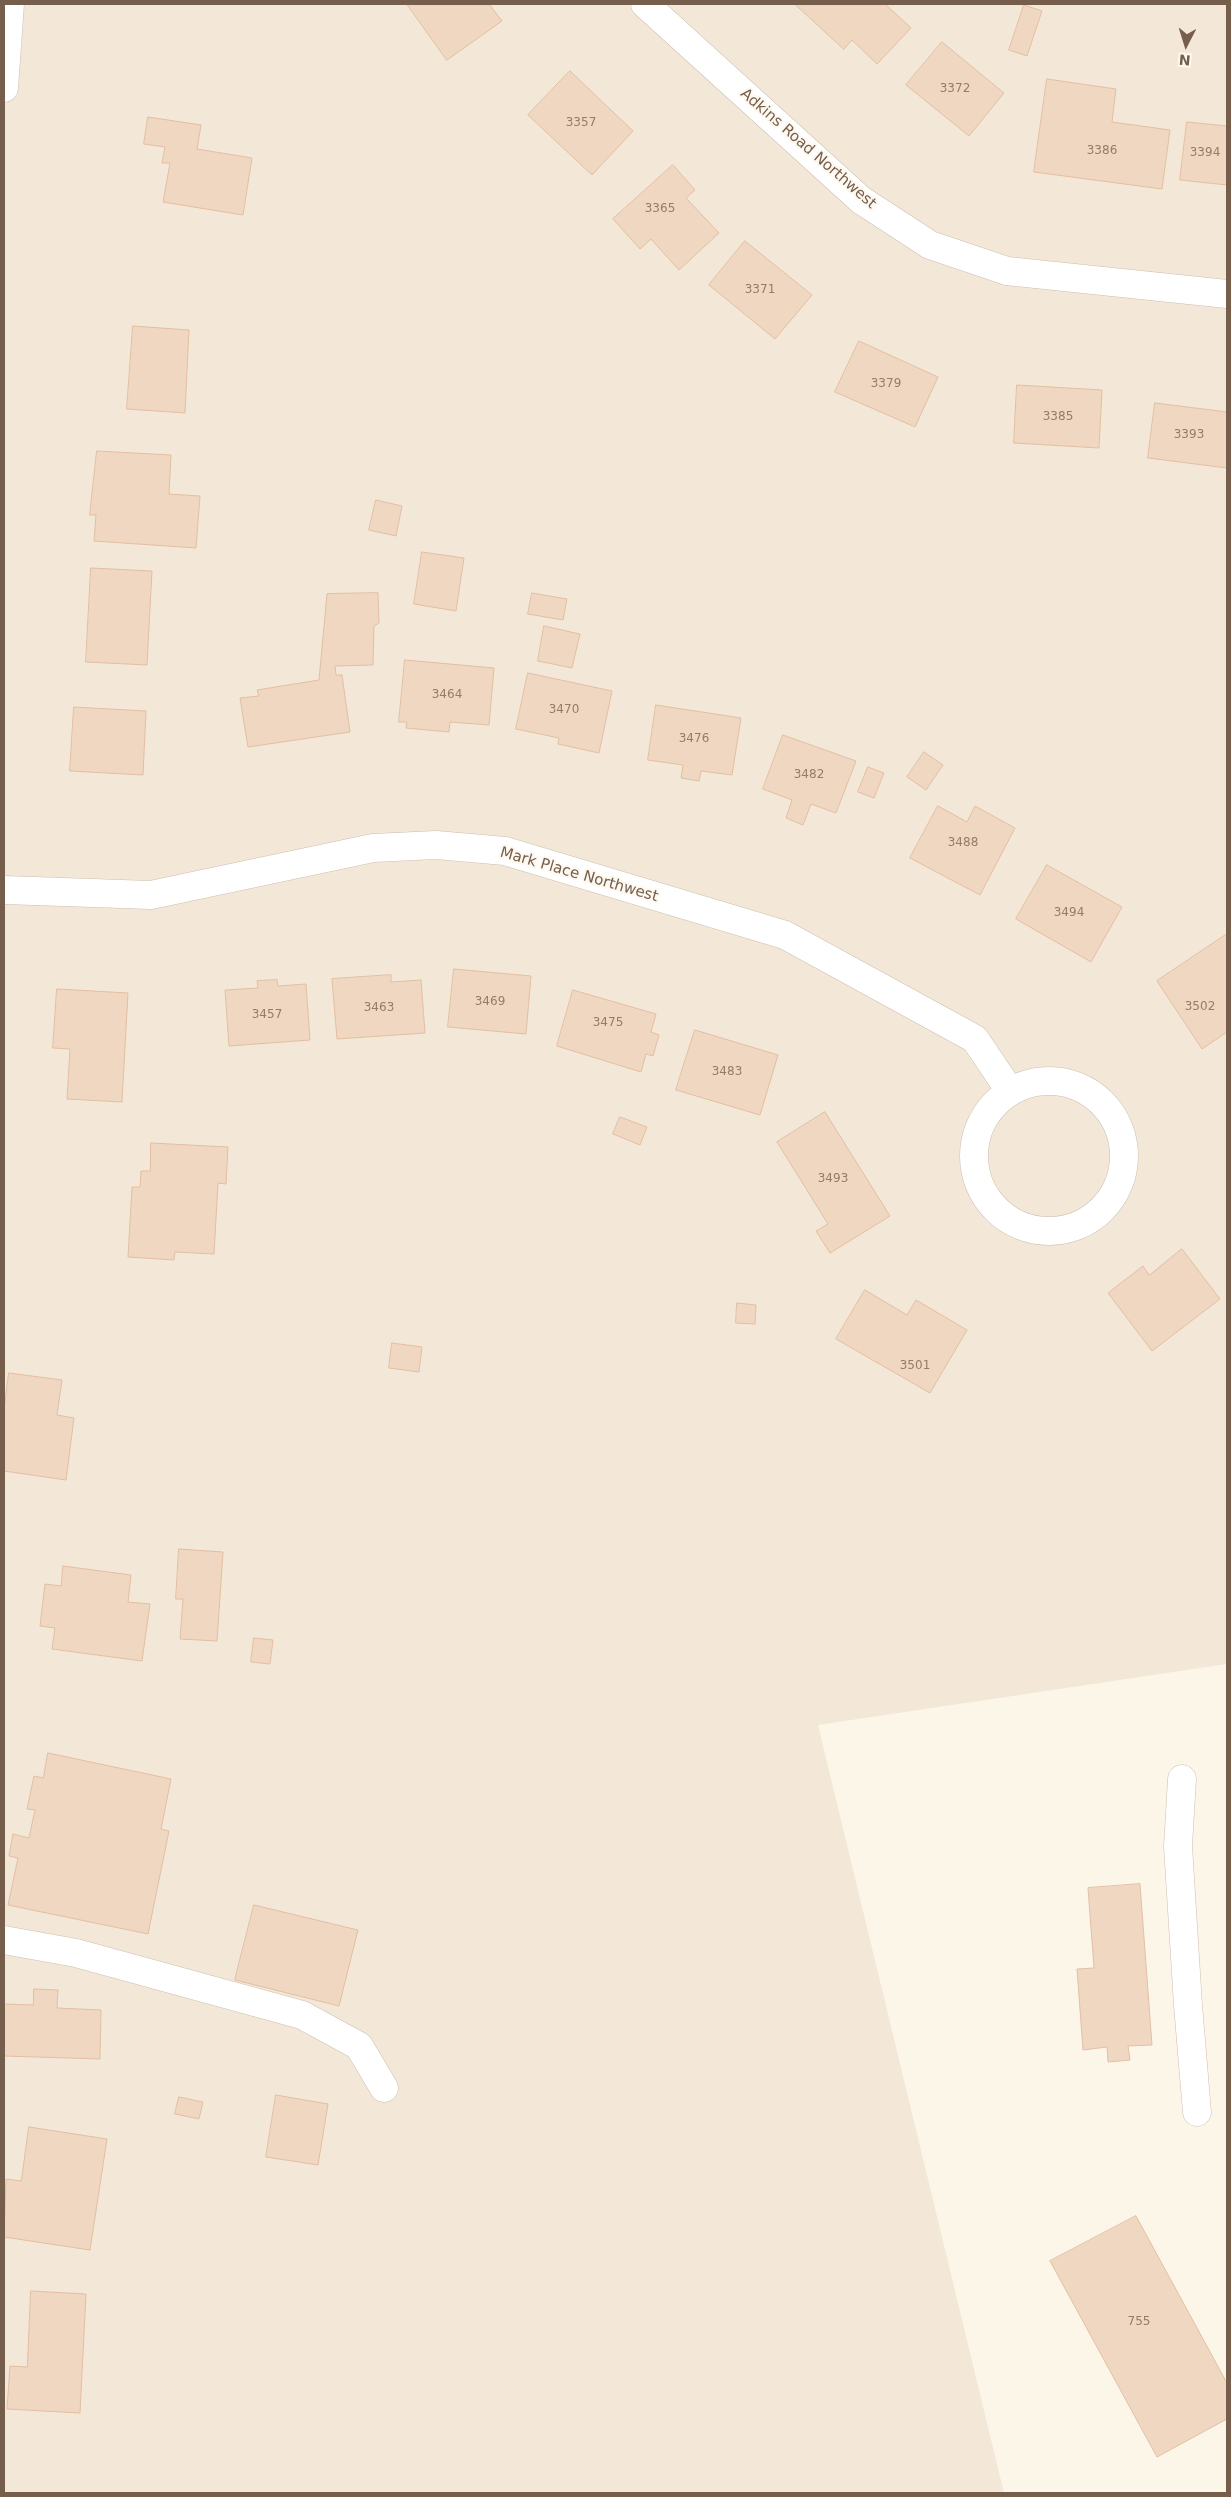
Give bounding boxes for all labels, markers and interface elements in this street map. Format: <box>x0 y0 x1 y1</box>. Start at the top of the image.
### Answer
north arrow <box>1161 20 1211 70</box>
text: N <box>1178 51 1191 68</box>
house number: 3372 <box>940 82 970 96</box>
street label: Adkins Road Northwest <box>736 85 880 213</box>
house number: 3357 <box>566 116 596 130</box>
house number: 3386 <box>1087 144 1117 158</box>
house number: 3394 <box>1190 146 1220 160</box>
house number: 3365 <box>645 202 675 216</box>
house number: 3371 <box>745 283 775 297</box>
house number: 3379 <box>871 377 901 391</box>
house number: 3385 <box>1043 410 1073 424</box>
house number: 3393 <box>1174 428 1204 442</box>
house number: 3464 <box>432 688 462 702</box>
house number: 3470 <box>549 703 579 717</box>
house number: 3476 <box>679 732 709 746</box>
house number: 3482 <box>794 768 824 782</box>
house number: 3488 <box>948 836 978 850</box>
street label: Mark Place Northwest <box>498 844 660 906</box>
house number: 3494 <box>1054 906 1084 920</box>
house number: 3469 <box>475 995 505 1009</box>
house number: 3502 <box>1185 1000 1215 1014</box>
house number: 3463 <box>364 1001 394 1015</box>
house number: 3457 <box>252 1008 282 1022</box>
house number: 3475 <box>593 1016 623 1030</box>
house number: 3483 <box>712 1065 742 1079</box>
house number: 3493 <box>818 1172 848 1186</box>
house number: 3501 <box>900 1359 930 1373</box>
house number: 755 <box>1128 2315 1150 2329</box>

